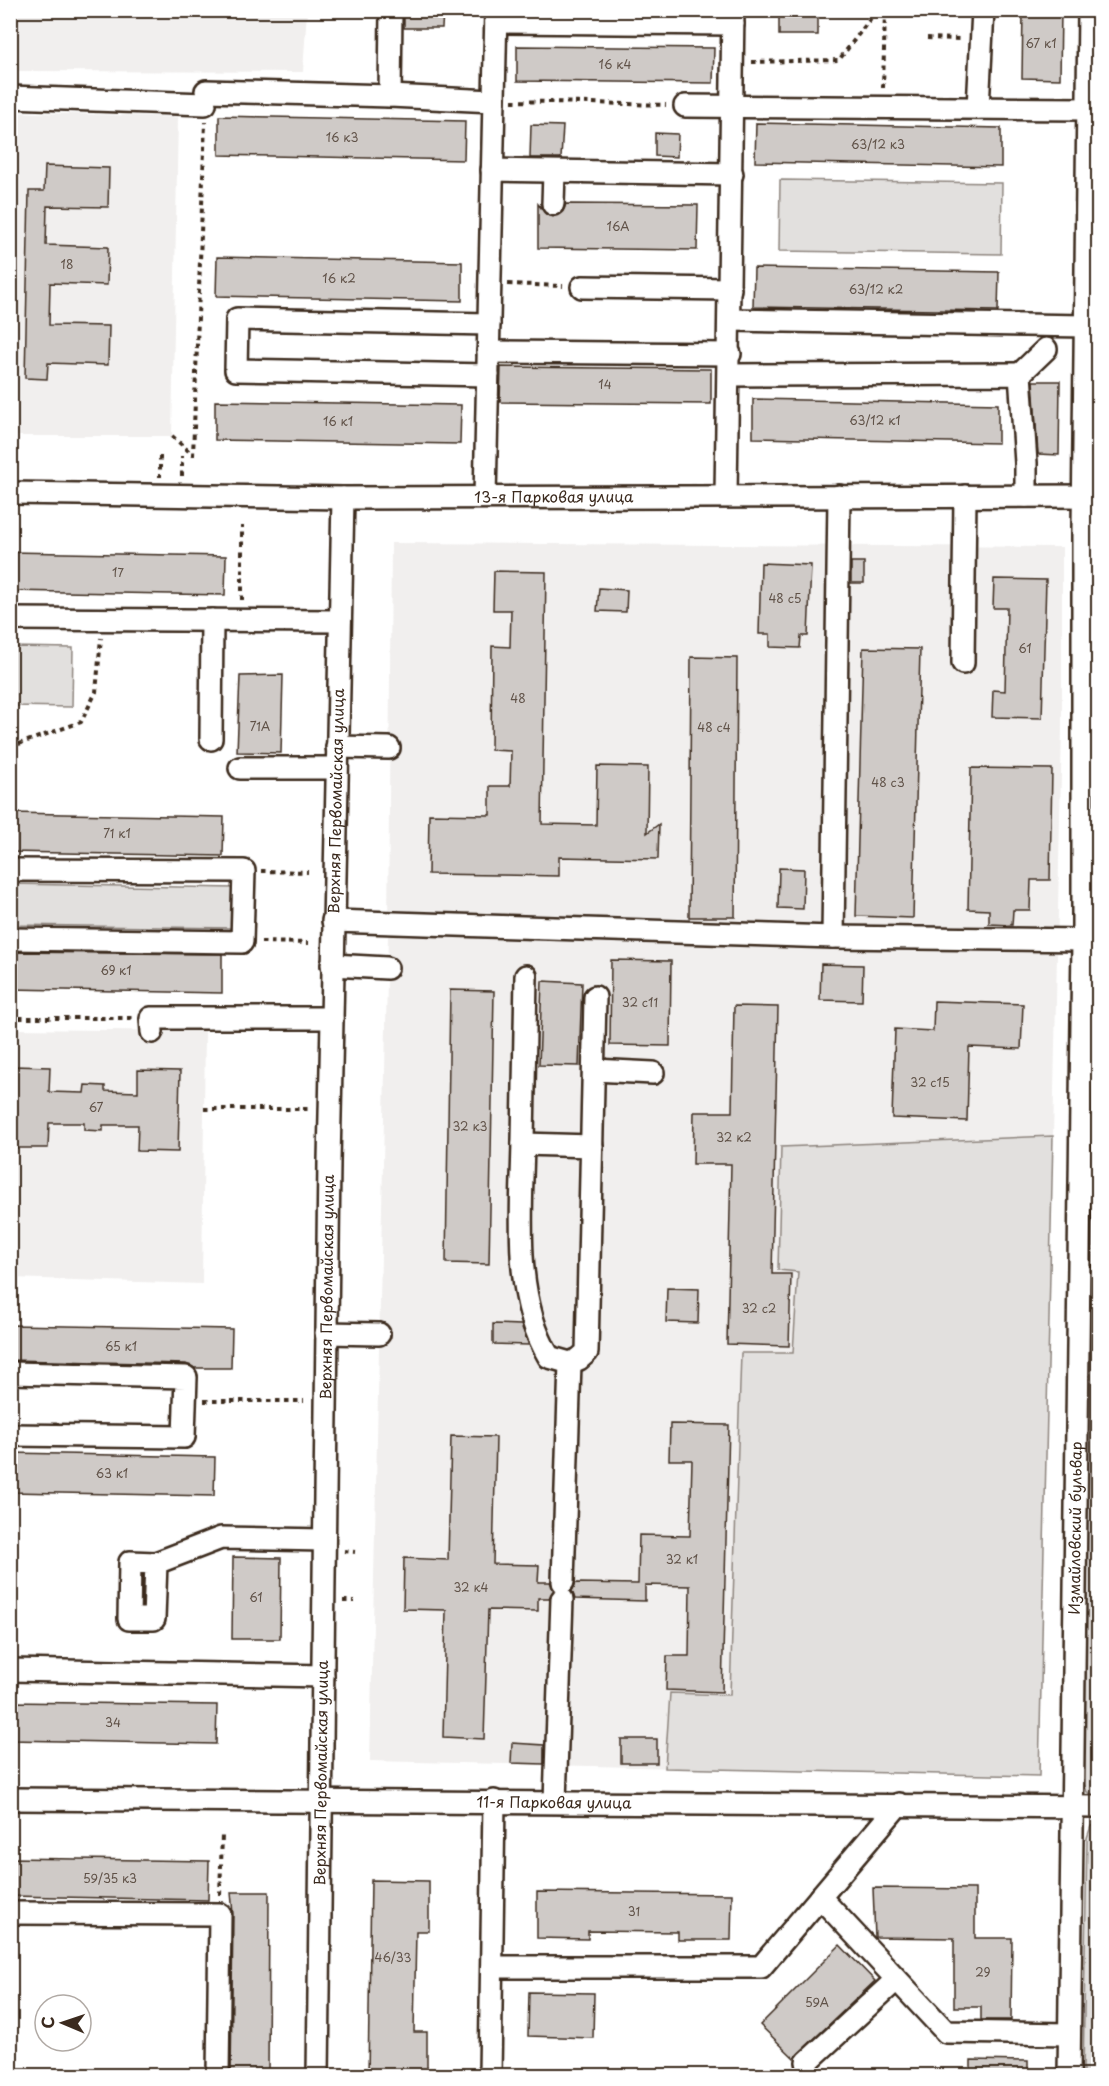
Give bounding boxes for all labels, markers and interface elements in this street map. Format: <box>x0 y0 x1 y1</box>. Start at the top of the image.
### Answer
house number: 67 к1 <box>1025 34 1057 52</box>
house number: 16 к4 <box>599 55 631 73</box>
house number: 16 к3 <box>326 128 358 146</box>
house number: 63/12 к3 <box>851 135 905 153</box>
house number: 16А <box>607 217 630 235</box>
house number: 18 <box>61 255 73 273</box>
house number: 16 к2 <box>322 269 356 287</box>
house number: 63/12 к2 <box>849 280 903 298</box>
house number: 14 <box>598 375 612 393</box>
house number: 63/12 к1 <box>849 411 901 429</box>
house number: 16 к1 <box>323 412 353 430</box>
street label: 13-я Парковая улица <box>474 484 634 508</box>
house number: 17 <box>112 563 124 581</box>
house number: 48 с5 <box>768 589 802 607</box>
house number: 61 <box>1018 639 1032 657</box>
street label: Верхняя Первомайская улица <box>321 688 349 914</box>
house number: 48 <box>510 689 526 707</box>
house number: 71А <box>250 717 270 735</box>
house number: 48 с4 <box>697 718 731 736</box>
house number: 48 с3 <box>871 773 905 791</box>
house number: 71 к1 <box>103 824 131 842</box>
house number: 69 к1 <box>100 961 132 979</box>
house number: 32 с11 <box>622 993 658 1011</box>
house number: 32 с15 <box>910 1073 950 1091</box>
house number: 67 <box>89 1098 104 1116</box>
house number: 32 к3 <box>452 1117 488 1135</box>
house number: 32 к2 <box>716 1128 752 1146</box>
street label: Верхняя Первомайская улица <box>313 1174 339 1400</box>
house number: 32 с2 <box>742 1299 776 1317</box>
house number: 65 к1 <box>105 1337 137 1355</box>
street label: Измайловский бульвар <box>1062 1441 1087 1615</box>
house number: 63 к1 <box>96 1464 128 1482</box>
house number: 32 к1 <box>666 1550 698 1568</box>
house number: 32 к4 <box>453 1578 489 1596</box>
house number: 61 <box>249 1588 263 1606</box>
street label: Верхняя Первомайская улица <box>307 1660 333 1886</box>
house number: 34 <box>105 1713 121 1731</box>
street label: 11-я Парковая улица <box>476 1789 632 1814</box>
house number: 59/35 к3 <box>83 1869 137 1887</box>
house number: 31 <box>628 1902 640 1920</box>
house number: 46/33 <box>374 1948 412 1966</box>
house number: 29 <box>975 1963 991 1981</box>
north arrow <box>33 1993 93 2053</box>
house number: 59А <box>805 1993 829 2011</box>
text: С <box>35 2016 59 2029</box>

